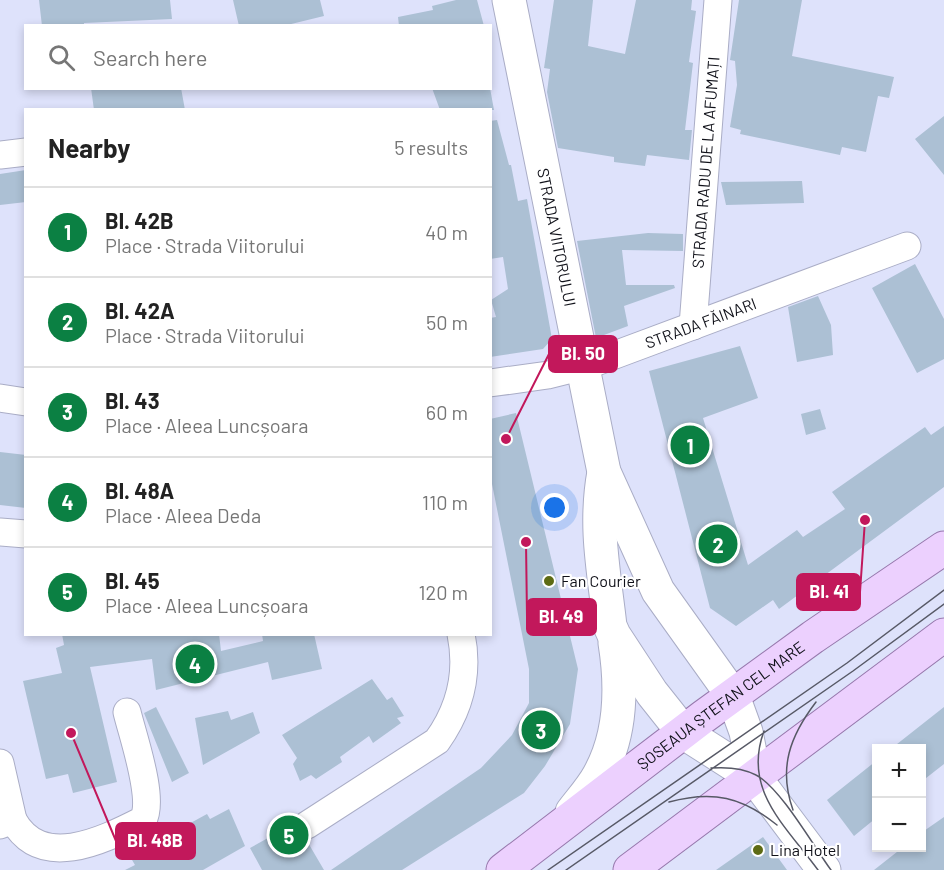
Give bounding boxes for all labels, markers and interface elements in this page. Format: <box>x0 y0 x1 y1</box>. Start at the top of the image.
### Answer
search box <box>24 24 492 90</box>
icon: search <box>45 41 78 74</box>
text: Search here <box>93 44 207 70</box>
street label: STRADA RADU DE LA AFUMAȚI <box>687 56 723 269</box>
text: Nearby <box>48 132 130 163</box>
text: 5 results <box>394 135 468 159</box>
street label: STRADA VIITORULUI <box>534 166 580 308</box>
text: Bl. 42B <box>105 207 174 233</box>
text: 1 <box>64 220 71 244</box>
text: 40 m <box>425 220 468 244</box>
text: Place · Strada Viitorului <box>105 233 305 257</box>
street label: STRADA FĂINARI <box>642 293 759 352</box>
text: Bl. 42A <box>105 297 175 323</box>
text: 2 <box>62 310 73 334</box>
text: 50 m <box>426 310 468 334</box>
text: Place · Strada Viitorului <box>105 323 305 347</box>
callout: Bl. 50 <box>549 336 617 372</box>
text: Bl. 50 <box>561 342 605 364</box>
text: Bl. 43 <box>105 387 160 413</box>
text: 3 <box>62 400 73 424</box>
text: 60 m <box>426 400 468 424</box>
text: Place · Aleea Luncșoara <box>105 413 308 437</box>
pin: 1 <box>670 422 710 468</box>
text: Bl. 48A <box>105 477 174 503</box>
text: 4 <box>61 490 74 514</box>
text: 110 m <box>422 490 468 514</box>
your location <box>540 493 569 522</box>
text: Place · Aleea Deda <box>105 503 261 527</box>
pin: 2 <box>698 522 738 566</box>
text: Bl. 45 <box>105 567 160 593</box>
place label: Fan Courier <box>561 571 641 590</box>
marker: Fan Courier <box>542 574 556 588</box>
callout: Bl. 41 <box>797 574 860 610</box>
text: 5 <box>62 580 73 604</box>
text: 120 m <box>418 580 468 604</box>
text: Bl. 41 <box>809 580 849 602</box>
text: Place · Aleea Luncșoara <box>105 593 308 617</box>
callout: Bl. 49 <box>527 599 596 635</box>
text: Bl. 49 <box>539 605 583 627</box>
street label: ȘOSEAUA ȘTEFAN CEL MARE <box>633 637 808 773</box>
pin: 4 <box>176 642 214 686</box>
pin: 3 <box>522 708 560 752</box>
map controls <box>872 744 926 852</box>
button: + <box>872 744 926 798</box>
button: − <box>872 798 926 852</box>
pin: 5 <box>270 812 308 858</box>
callout: Bl. 48B <box>116 823 195 859</box>
text: Bl. 48B <box>127 829 183 851</box>
place label: Lina Hotel <box>770 840 840 859</box>
marker: Lina Hotel <box>751 843 765 857</box>

